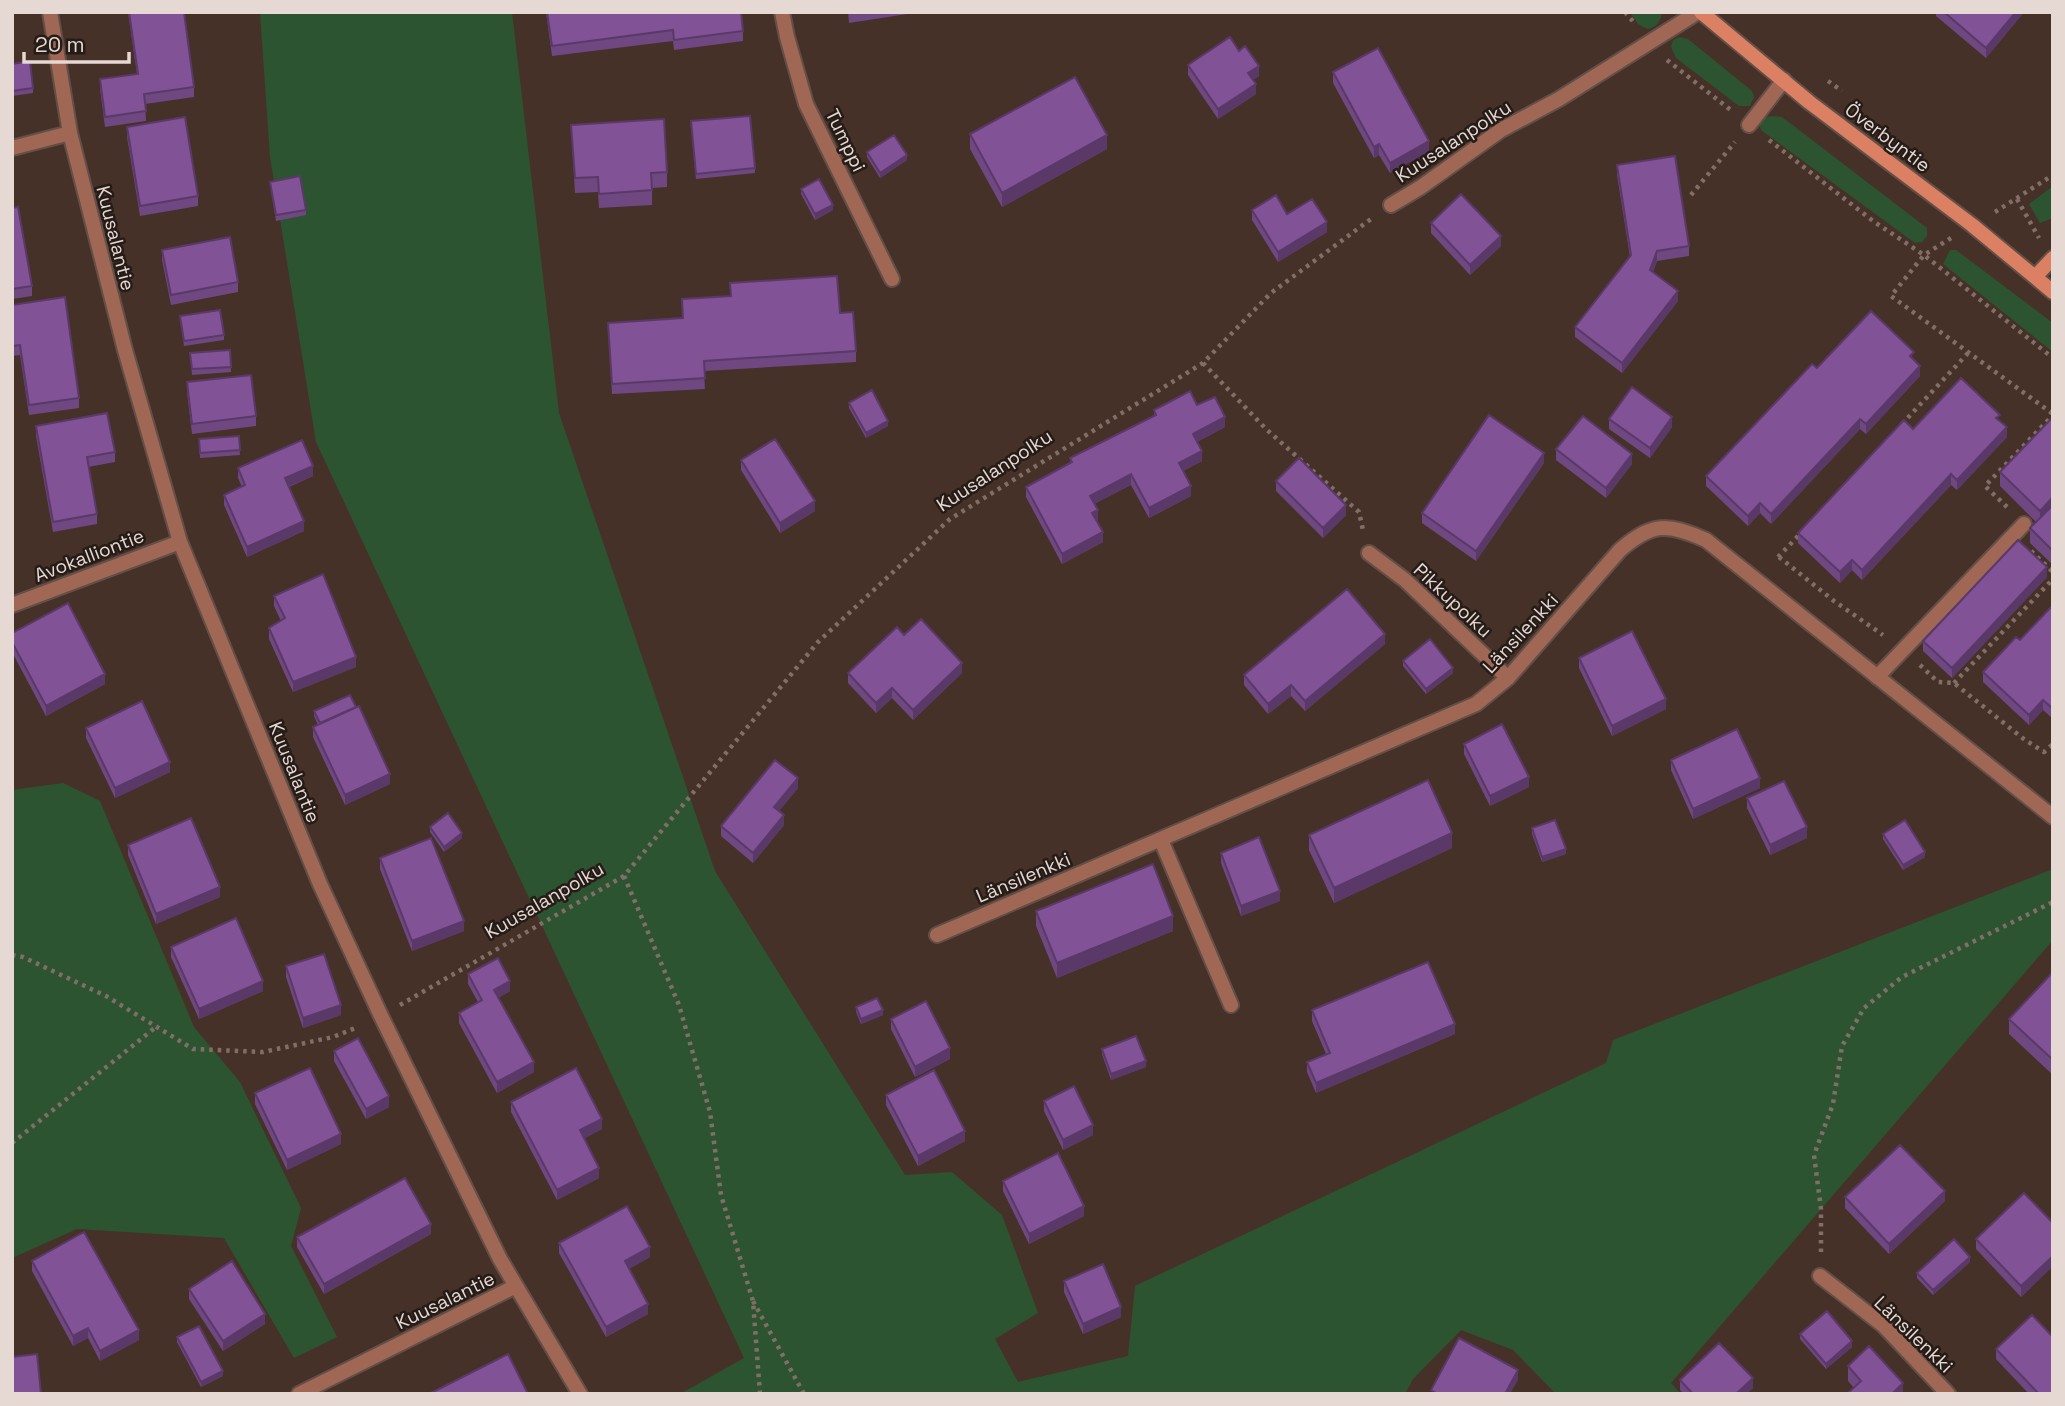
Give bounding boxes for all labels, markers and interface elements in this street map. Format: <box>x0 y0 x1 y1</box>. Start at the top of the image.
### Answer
scale bar <box>24 21 130 65</box>
text: 20 m <box>35 31 85 58</box>
street label: Kuusalanpolku <box>1391 95 1516 188</box>
street label: Överbyntie <box>1840 97 1936 178</box>
street label: Tumppi <box>820 105 871 176</box>
street label: Kuusalantie <box>90 183 141 293</box>
street label: Kuusalanpolku <box>932 424 1057 517</box>
street label: Avokalliontie <box>31 523 148 588</box>
street label: Pikkupolku <box>1408 558 1497 643</box>
street label: Länsilenkki <box>1477 588 1564 679</box>
street label: Kuusalantie <box>263 718 326 827</box>
street label: Länsilenkki <box>972 846 1074 909</box>
street label: Kuusalanpolku <box>480 856 608 945</box>
street label: Kuusalantie <box>392 1266 499 1335</box>
street label: Länsilenkki <box>1869 1291 1958 1378</box>

